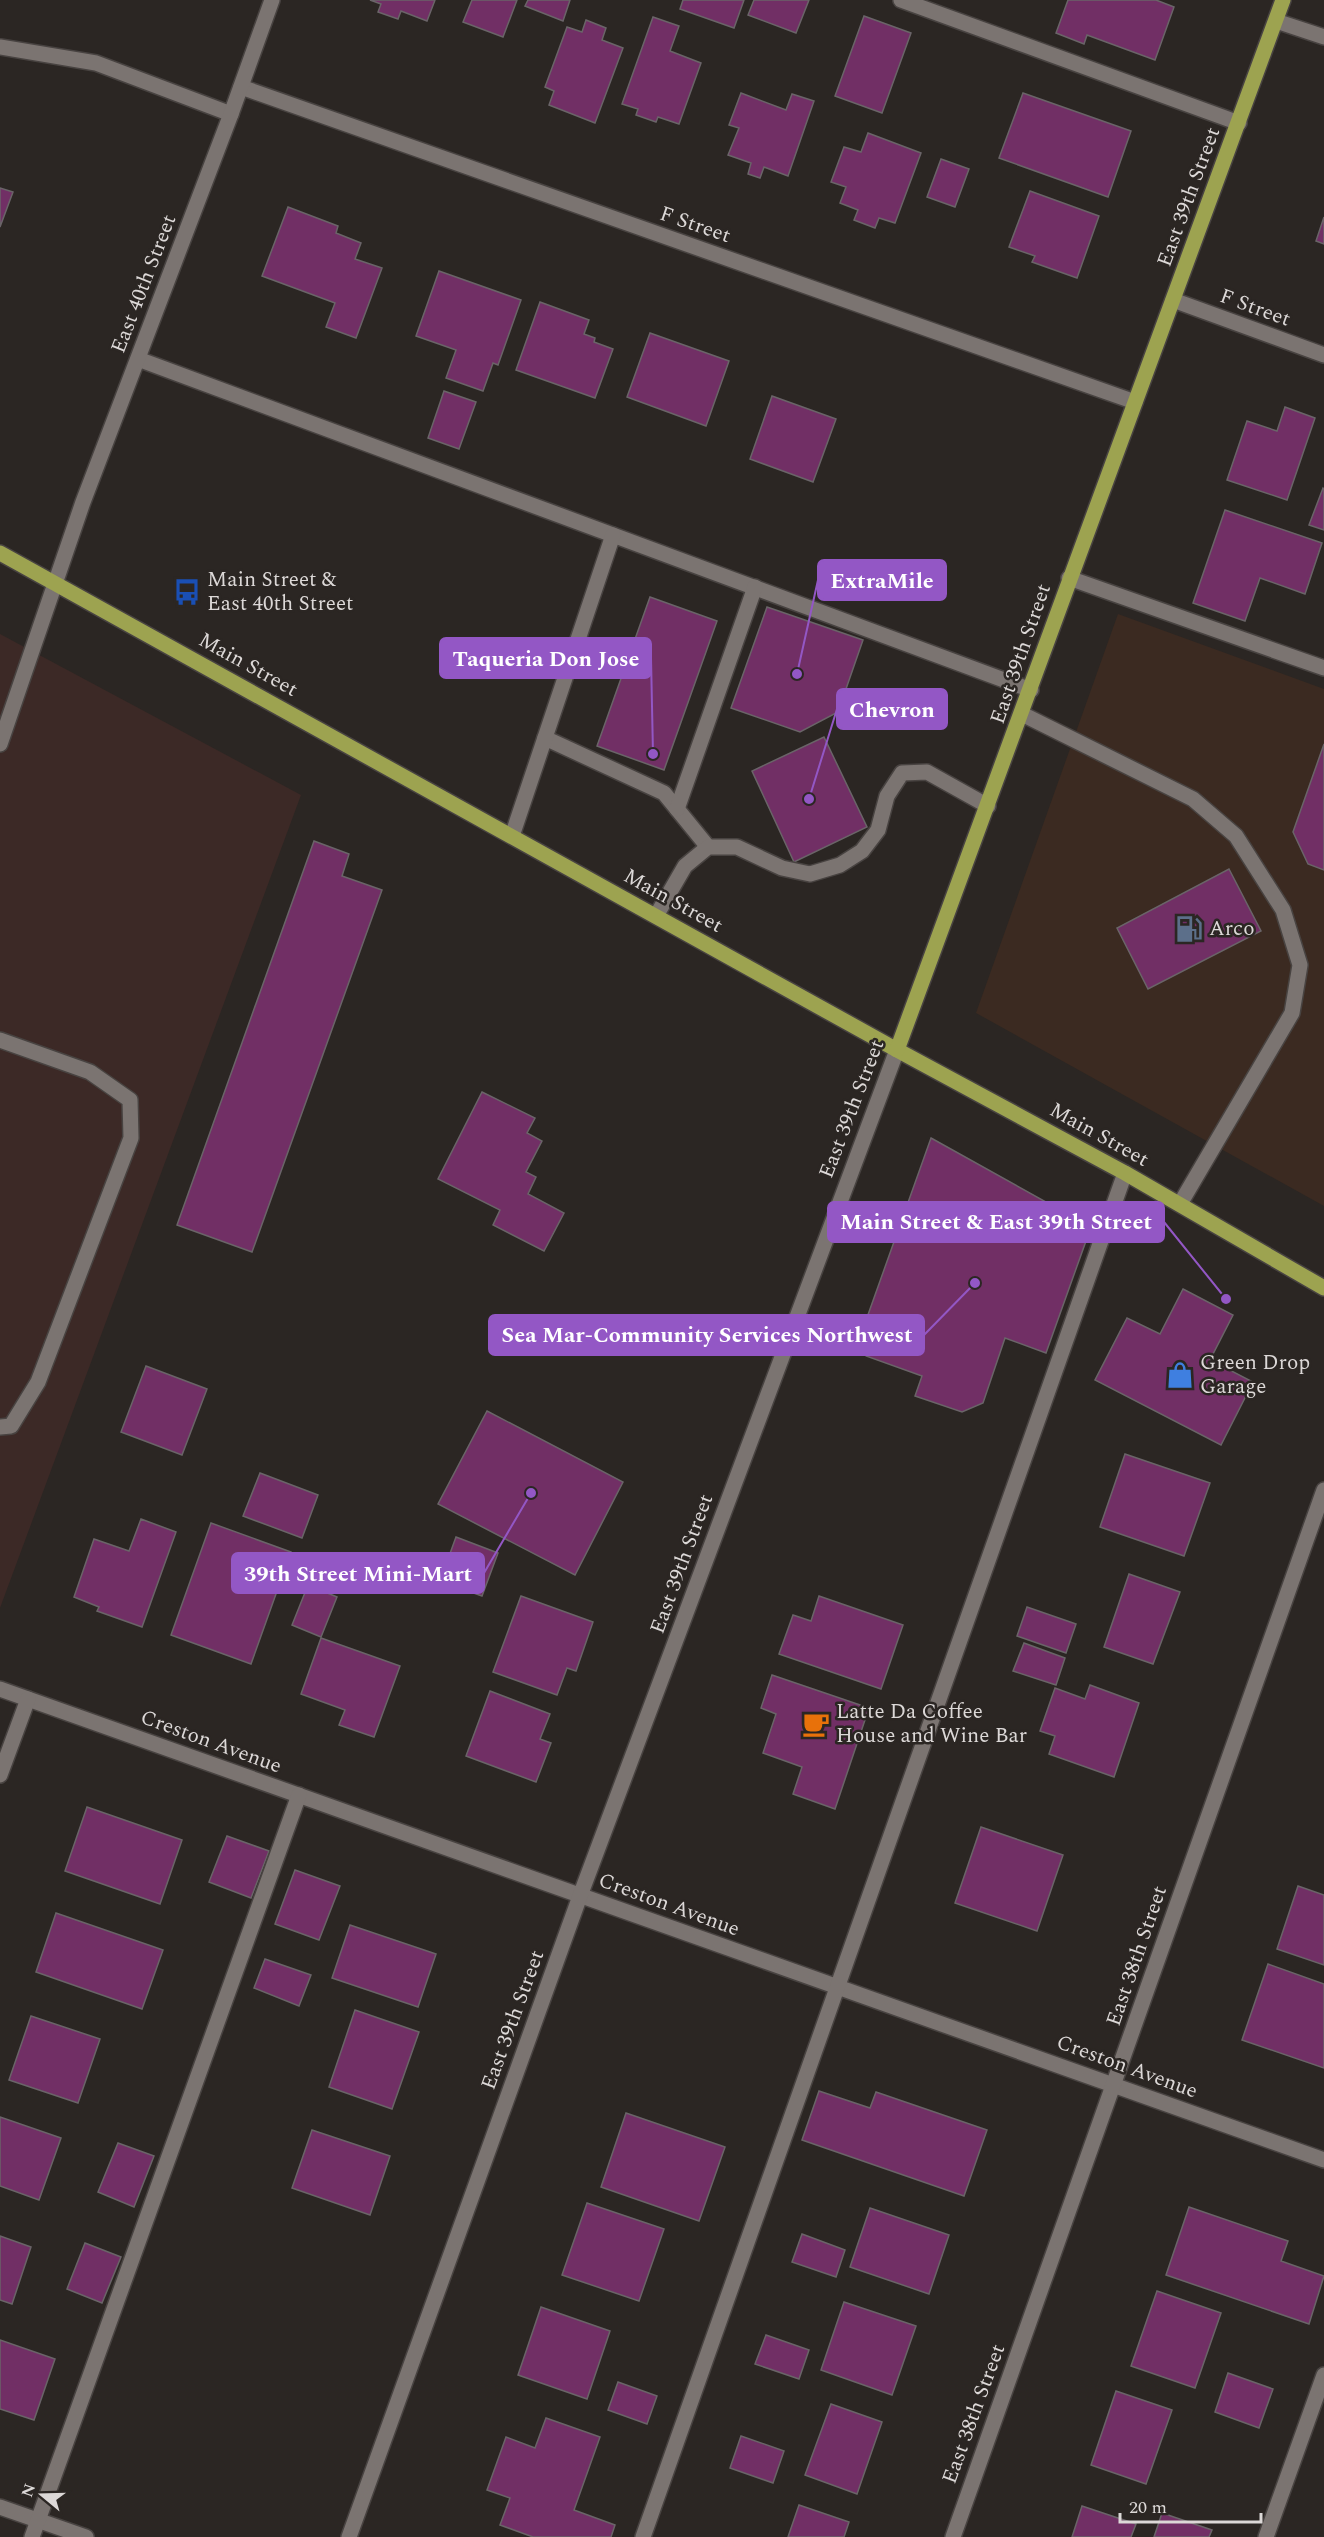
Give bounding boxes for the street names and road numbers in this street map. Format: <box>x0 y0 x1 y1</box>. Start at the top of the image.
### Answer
street label: East 39th Street <box>1149 123 1229 271</box>
street label: F Street <box>655 198 735 252</box>
street label: East 40th Street <box>103 210 185 358</box>
street label: F Street <box>1215 280 1295 336</box>
street label: East 39th Street <box>982 580 1060 728</box>
street label: Main Street <box>192 624 304 706</box>
street label: Main Street <box>617 860 729 942</box>
street label: East 39th Street <box>811 1035 893 1183</box>
street label: Main Street <box>1043 1094 1155 1176</box>
street label: East 39th Street <box>642 1490 722 1638</box>
street label: Creston Avenue <box>136 1702 286 1782</box>
street label: Creston Avenue <box>594 1865 744 1945</box>
street label: East 38th Street <box>1098 1882 1176 2030</box>
street label: East 39th Street <box>473 1946 553 2094</box>
street label: Creston Avenue <box>1052 2027 1202 2107</box>
street label: East 38th Street <box>934 2340 1014 2488</box>

